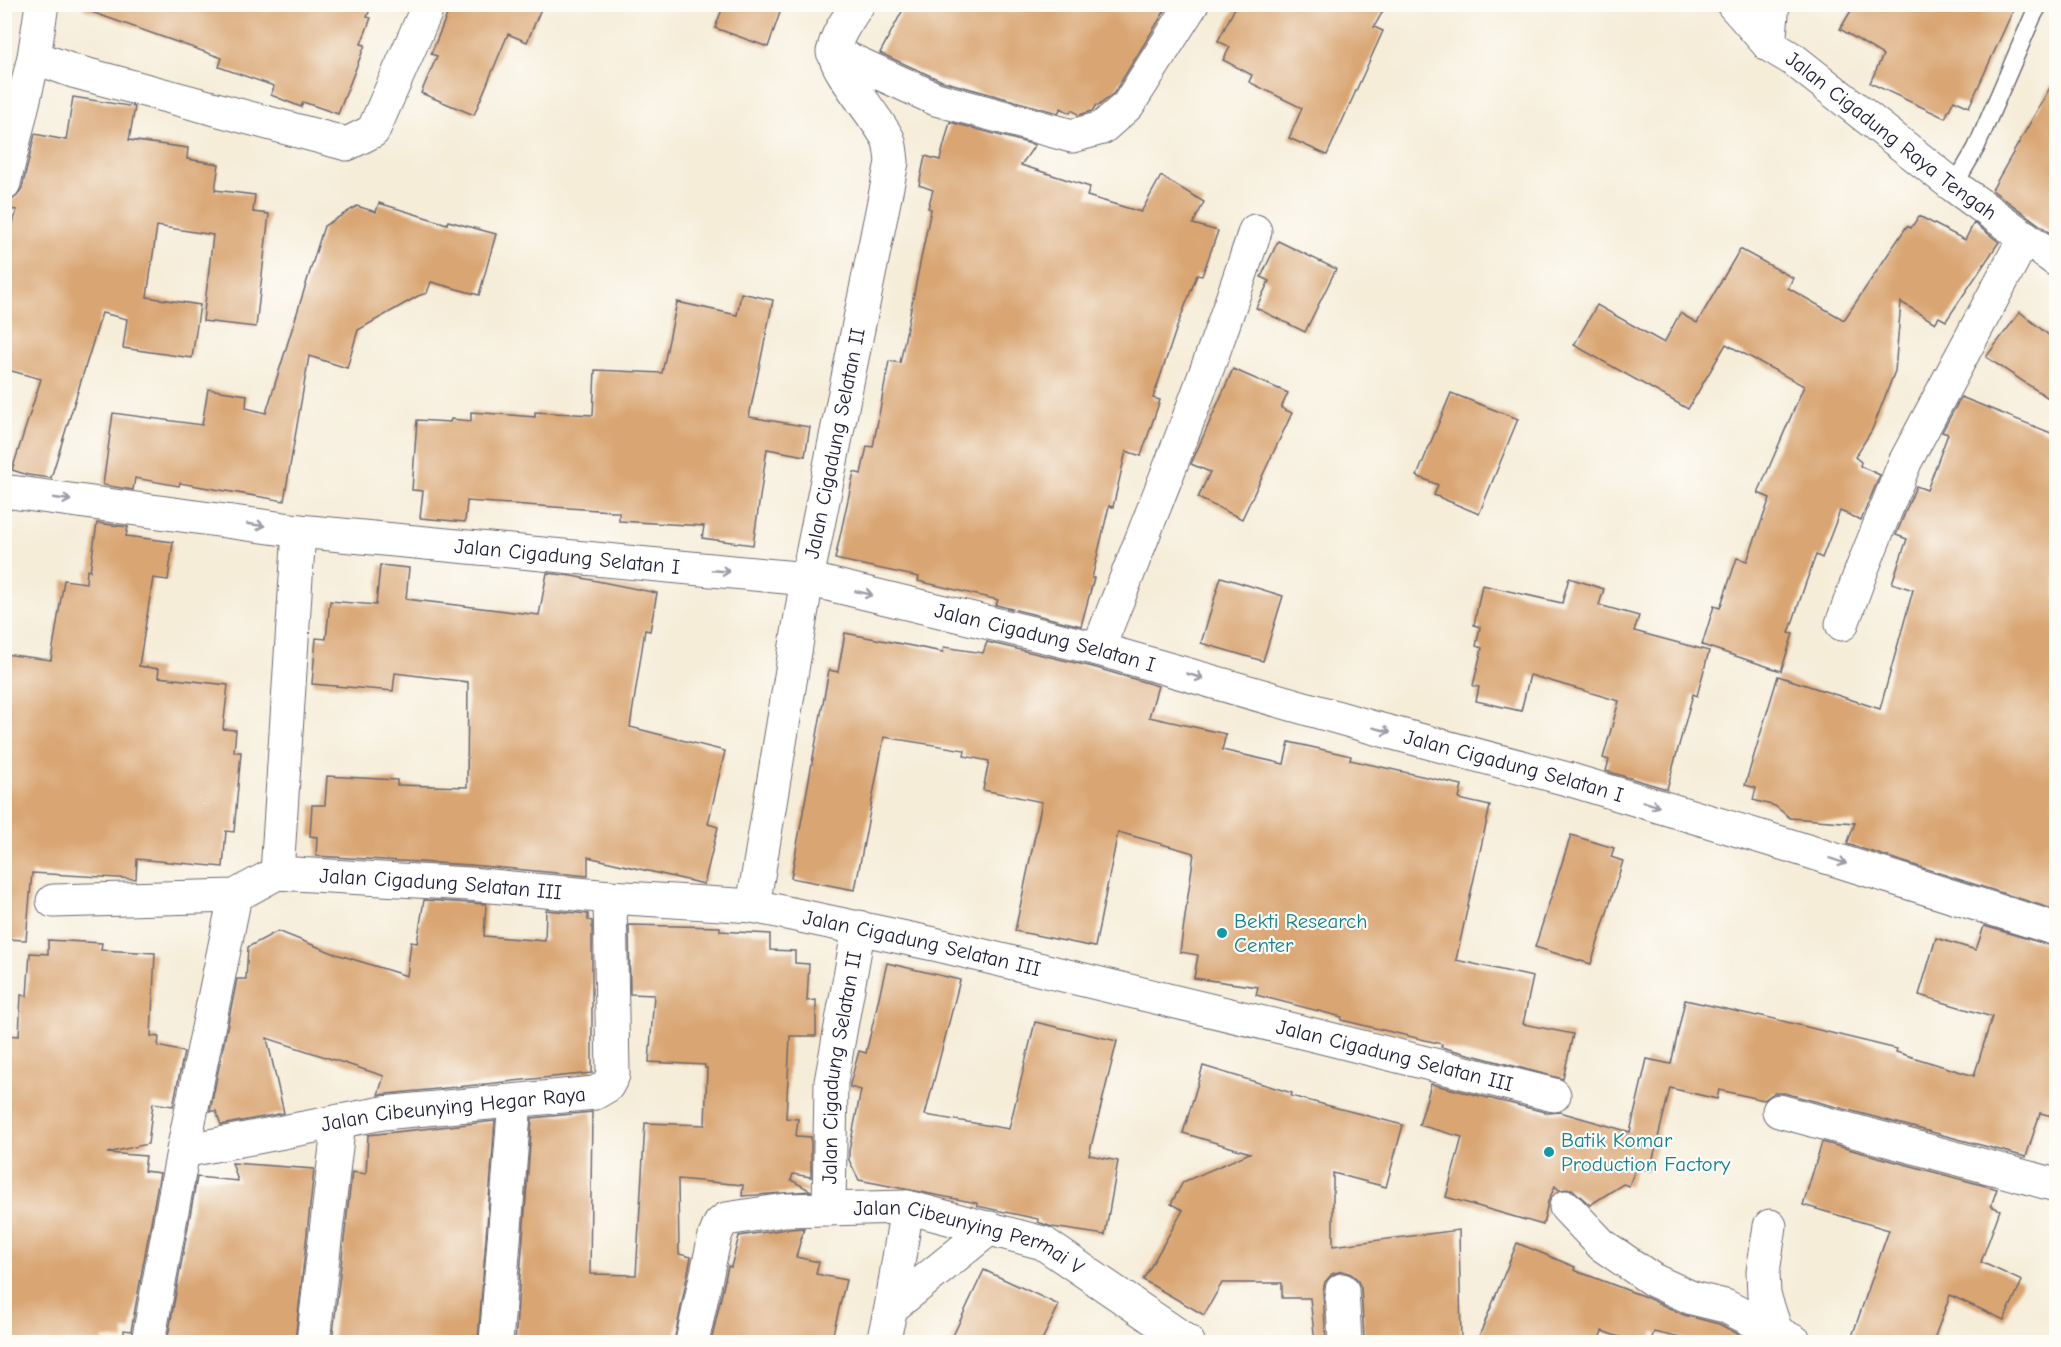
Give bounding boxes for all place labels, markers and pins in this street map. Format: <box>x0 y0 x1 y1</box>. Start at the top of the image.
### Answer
place label: Bekti Research Center <box>1234 909 1367 957</box>
marker: Bekti Research Center <box>1215 926 1229 940</box>
place label: Batik Komar Production Factory <box>1561 1128 1731 1176</box>
marker: Batik Komar Production Factory <box>1542 1145 1556 1159</box>

